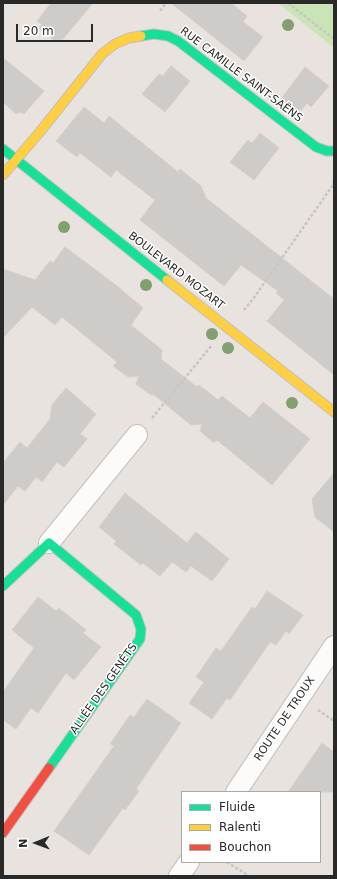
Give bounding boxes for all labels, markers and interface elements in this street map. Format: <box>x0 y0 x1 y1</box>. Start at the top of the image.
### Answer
scale bar <box>18 16 95 42</box>
text: 20 m <box>23 24 54 38</box>
street label: RUE CAMILLE SAINT-SAËNS <box>177 25 305 125</box>
street label: BOULEVARD MOZART <box>125 230 227 312</box>
street label: ALLÉE DES GENÊTS <box>68 641 140 737</box>
street label: ROUTE DE TROUX <box>252 674 318 764</box>
legend <box>181 791 321 863</box>
text: Fluide <box>219 800 255 814</box>
text: Ralenti <box>219 820 261 834</box>
north arrow <box>16 823 56 863</box>
text: N <box>17 838 30 848</box>
text: Bouchon <box>219 840 271 854</box>

